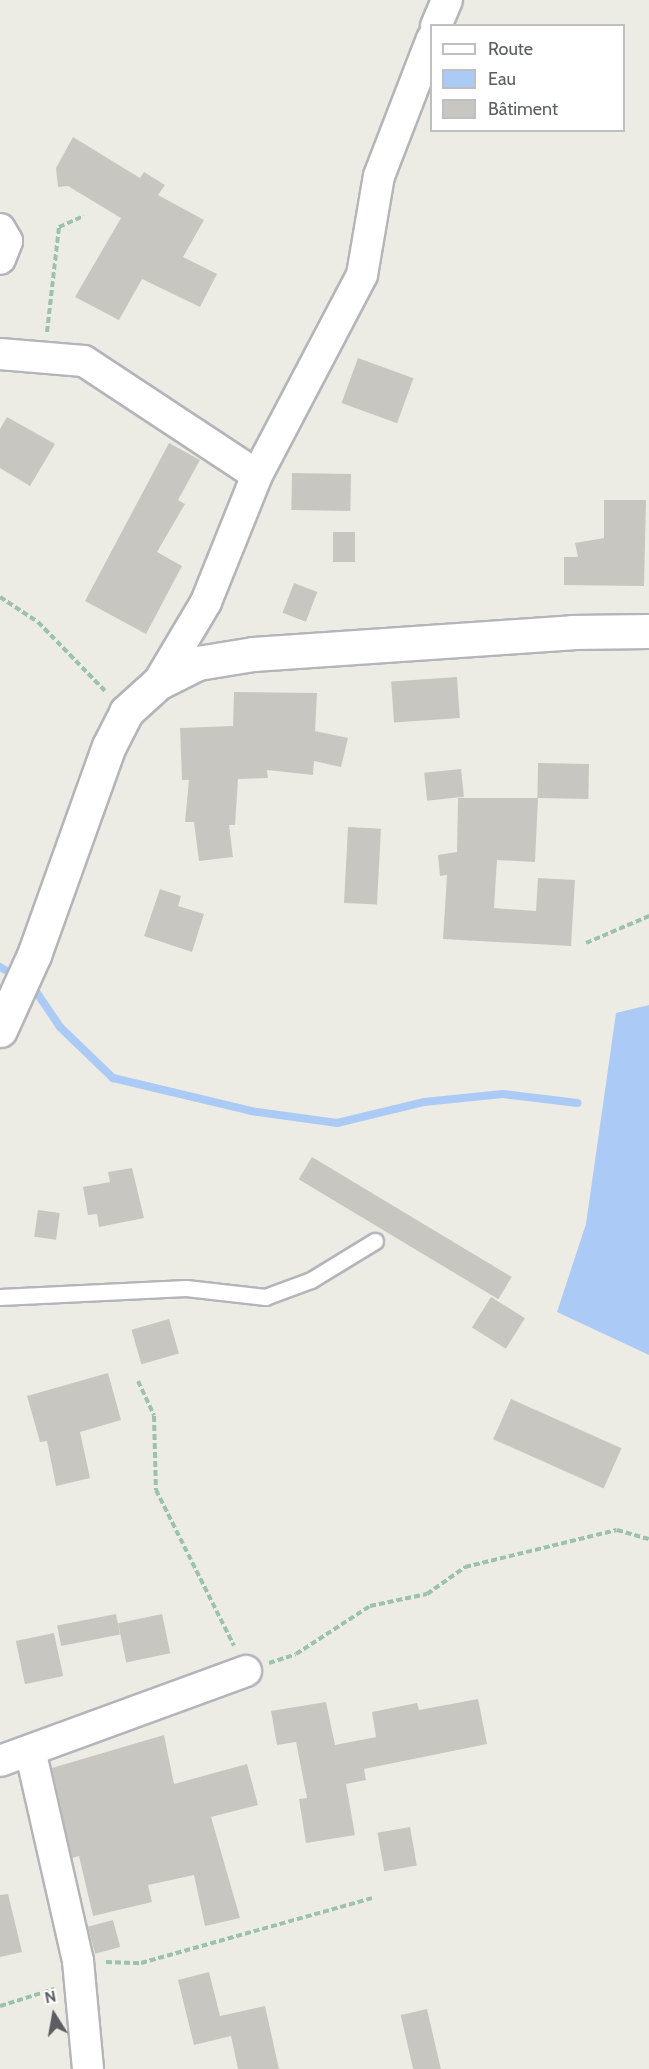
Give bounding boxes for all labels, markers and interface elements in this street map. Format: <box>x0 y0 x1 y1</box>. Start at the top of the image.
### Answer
legend <box>430 24 625 132</box>
text: Route <box>488 38 533 60</box>
text: Eau <box>488 68 516 90</box>
text: Bâtiment <box>488 98 558 120</box>
north arrow <box>24 1985 84 2045</box>
text: N <box>43 1986 58 2007</box>

